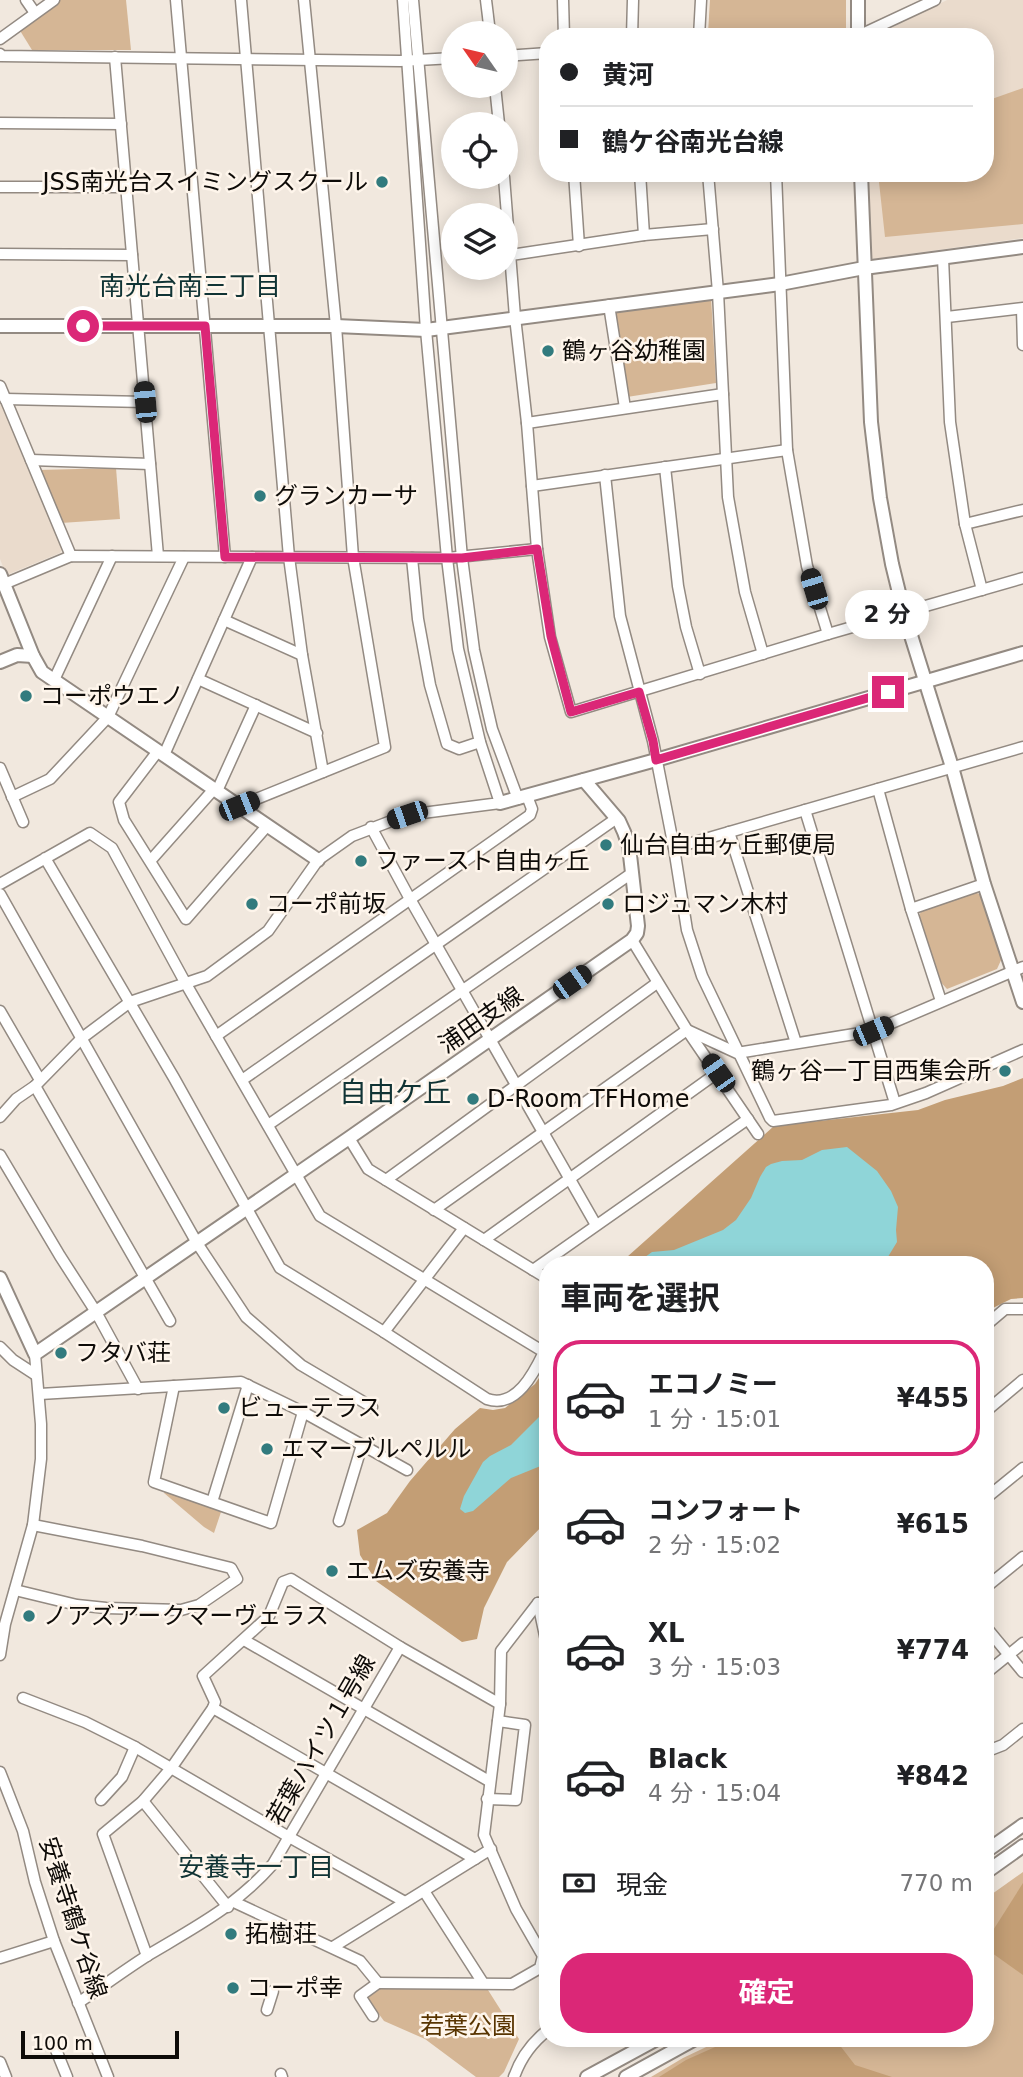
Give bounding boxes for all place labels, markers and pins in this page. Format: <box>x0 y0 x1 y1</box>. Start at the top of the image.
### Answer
place label: JSS南光台スイミングスクール <box>40 168 368 196</box>
marker: JSS南光台スイミングスクール <box>374 174 390 190</box>
place label: 鶴ヶ谷幼稚園 <box>562 337 706 365</box>
marker: 鶴ヶ谷幼稚園 <box>540 343 556 359</box>
place label: グランカーサ <box>274 482 418 510</box>
marker: グランカーサ <box>252 488 268 504</box>
place label: コーポウエノ <box>40 682 184 710</box>
marker: コーポウエノ <box>18 688 34 704</box>
place label: 仙台自由ヶ丘郵便局 <box>620 831 836 859</box>
marker: 仙台自由ヶ丘郵便局 <box>598 837 614 853</box>
place label: ファースト自由ヶ丘 <box>375 847 590 875</box>
marker: ファースト自由ヶ丘 <box>353 853 369 869</box>
place label: コーポ前坂 <box>266 890 386 918</box>
place label: ロジュマン木村 <box>622 890 788 918</box>
marker: コーポ前坂 <box>244 896 260 912</box>
marker: ロジュマン木村 <box>600 896 616 912</box>
place label: 鶴ヶ谷一丁目西集会所 <box>751 1057 991 1085</box>
marker: 鶴ヶ谷一丁目西集会所 <box>997 1063 1013 1079</box>
place label: D-Room TFHome <box>487 1085 689 1113</box>
marker: D-Room TFHome <box>465 1091 481 1107</box>
place label: フタバ荘 <box>75 1339 171 1367</box>
marker: フタバ荘 <box>53 1345 69 1361</box>
place label: ビューテラス <box>238 1394 382 1422</box>
marker: ビューテラス <box>216 1400 232 1416</box>
place label: エマーブルペルル <box>281 1435 472 1463</box>
marker: エマーブルペルル <box>259 1441 275 1457</box>
place label: エムズ安養寺 <box>346 1557 490 1585</box>
marker: エムズ安養寺 <box>324 1563 340 1579</box>
place label: ノアズアークマーヴェラス <box>43 1602 329 1630</box>
marker: ノアズアークマーヴェラス <box>21 1608 37 1624</box>
place label: 拓樹荘 <box>245 1920 317 1948</box>
marker: 拓樹荘 <box>223 1926 239 1942</box>
place label: コーポ幸 <box>247 1974 343 2002</box>
marker: コーポ幸 <box>225 1980 241 1996</box>

